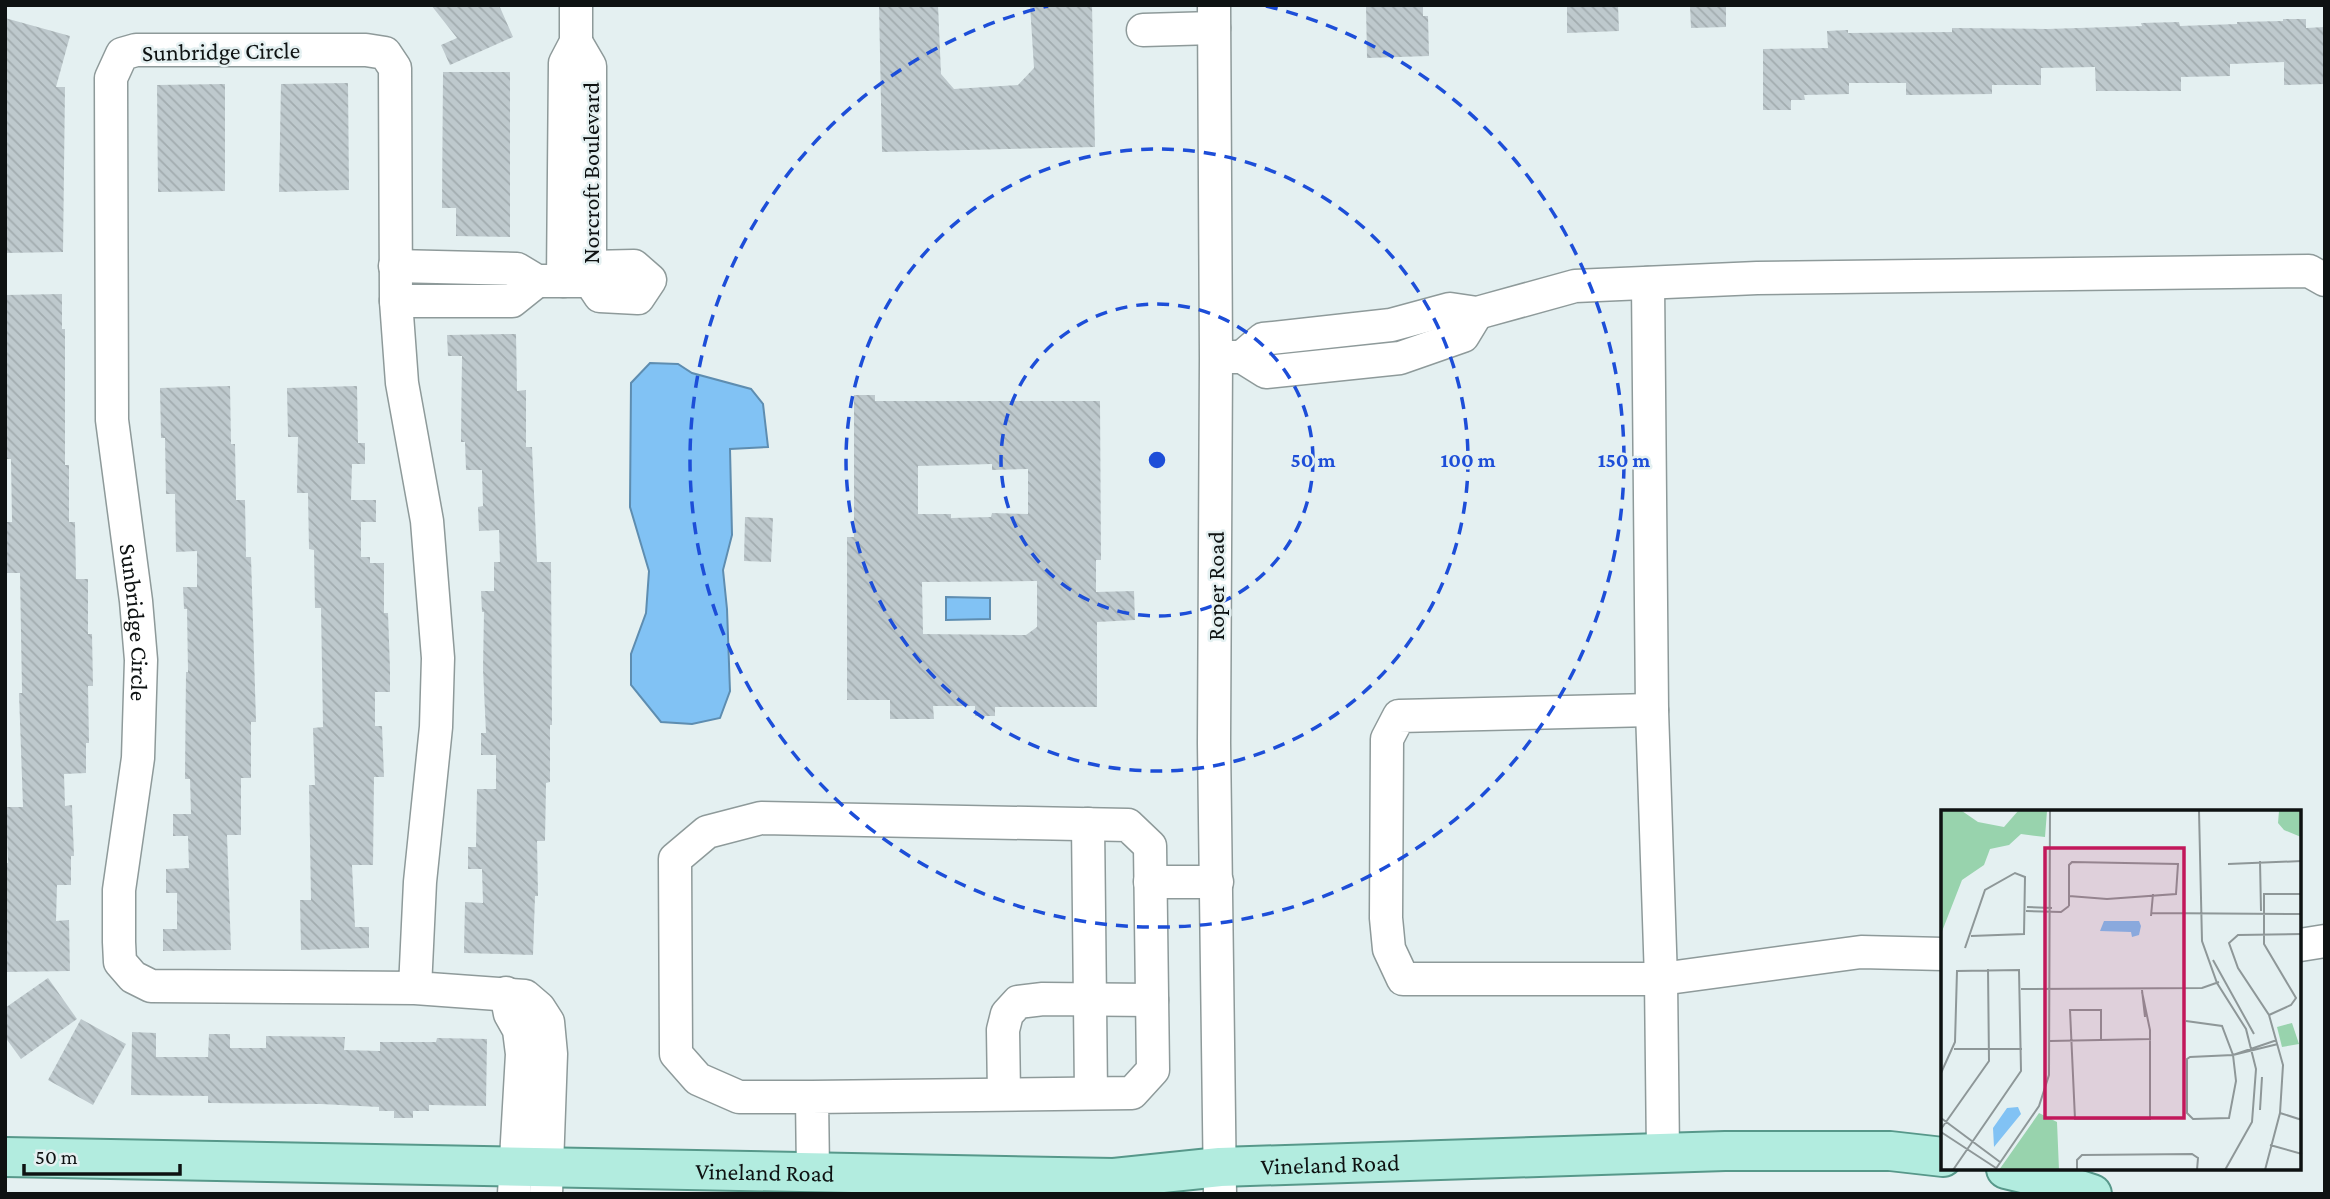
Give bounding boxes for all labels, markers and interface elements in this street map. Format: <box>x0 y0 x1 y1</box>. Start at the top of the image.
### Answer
street label: Sunbridge Circle <box>142 36 300 66</box>
street label: Norcroft Boulevard <box>577 82 604 264</box>
centre of rings <box>1145 448 1169 472</box>
text: 50 m <box>1291 448 1336 472</box>
text: 100 m <box>1440 448 1496 472</box>
text: 150 m <box>1598 448 1651 472</box>
street label: Roper Road <box>1202 531 1229 641</box>
street label: Sunbridge Circle <box>115 542 154 702</box>
inset map <box>1941 810 2302 1171</box>
scale bar <box>24 1132 180 1176</box>
text: 50 m <box>35 1145 78 1169</box>
street label: Vineland Road <box>1260 1148 1401 1179</box>
street label: Vineland Road <box>695 1157 835 1186</box>

